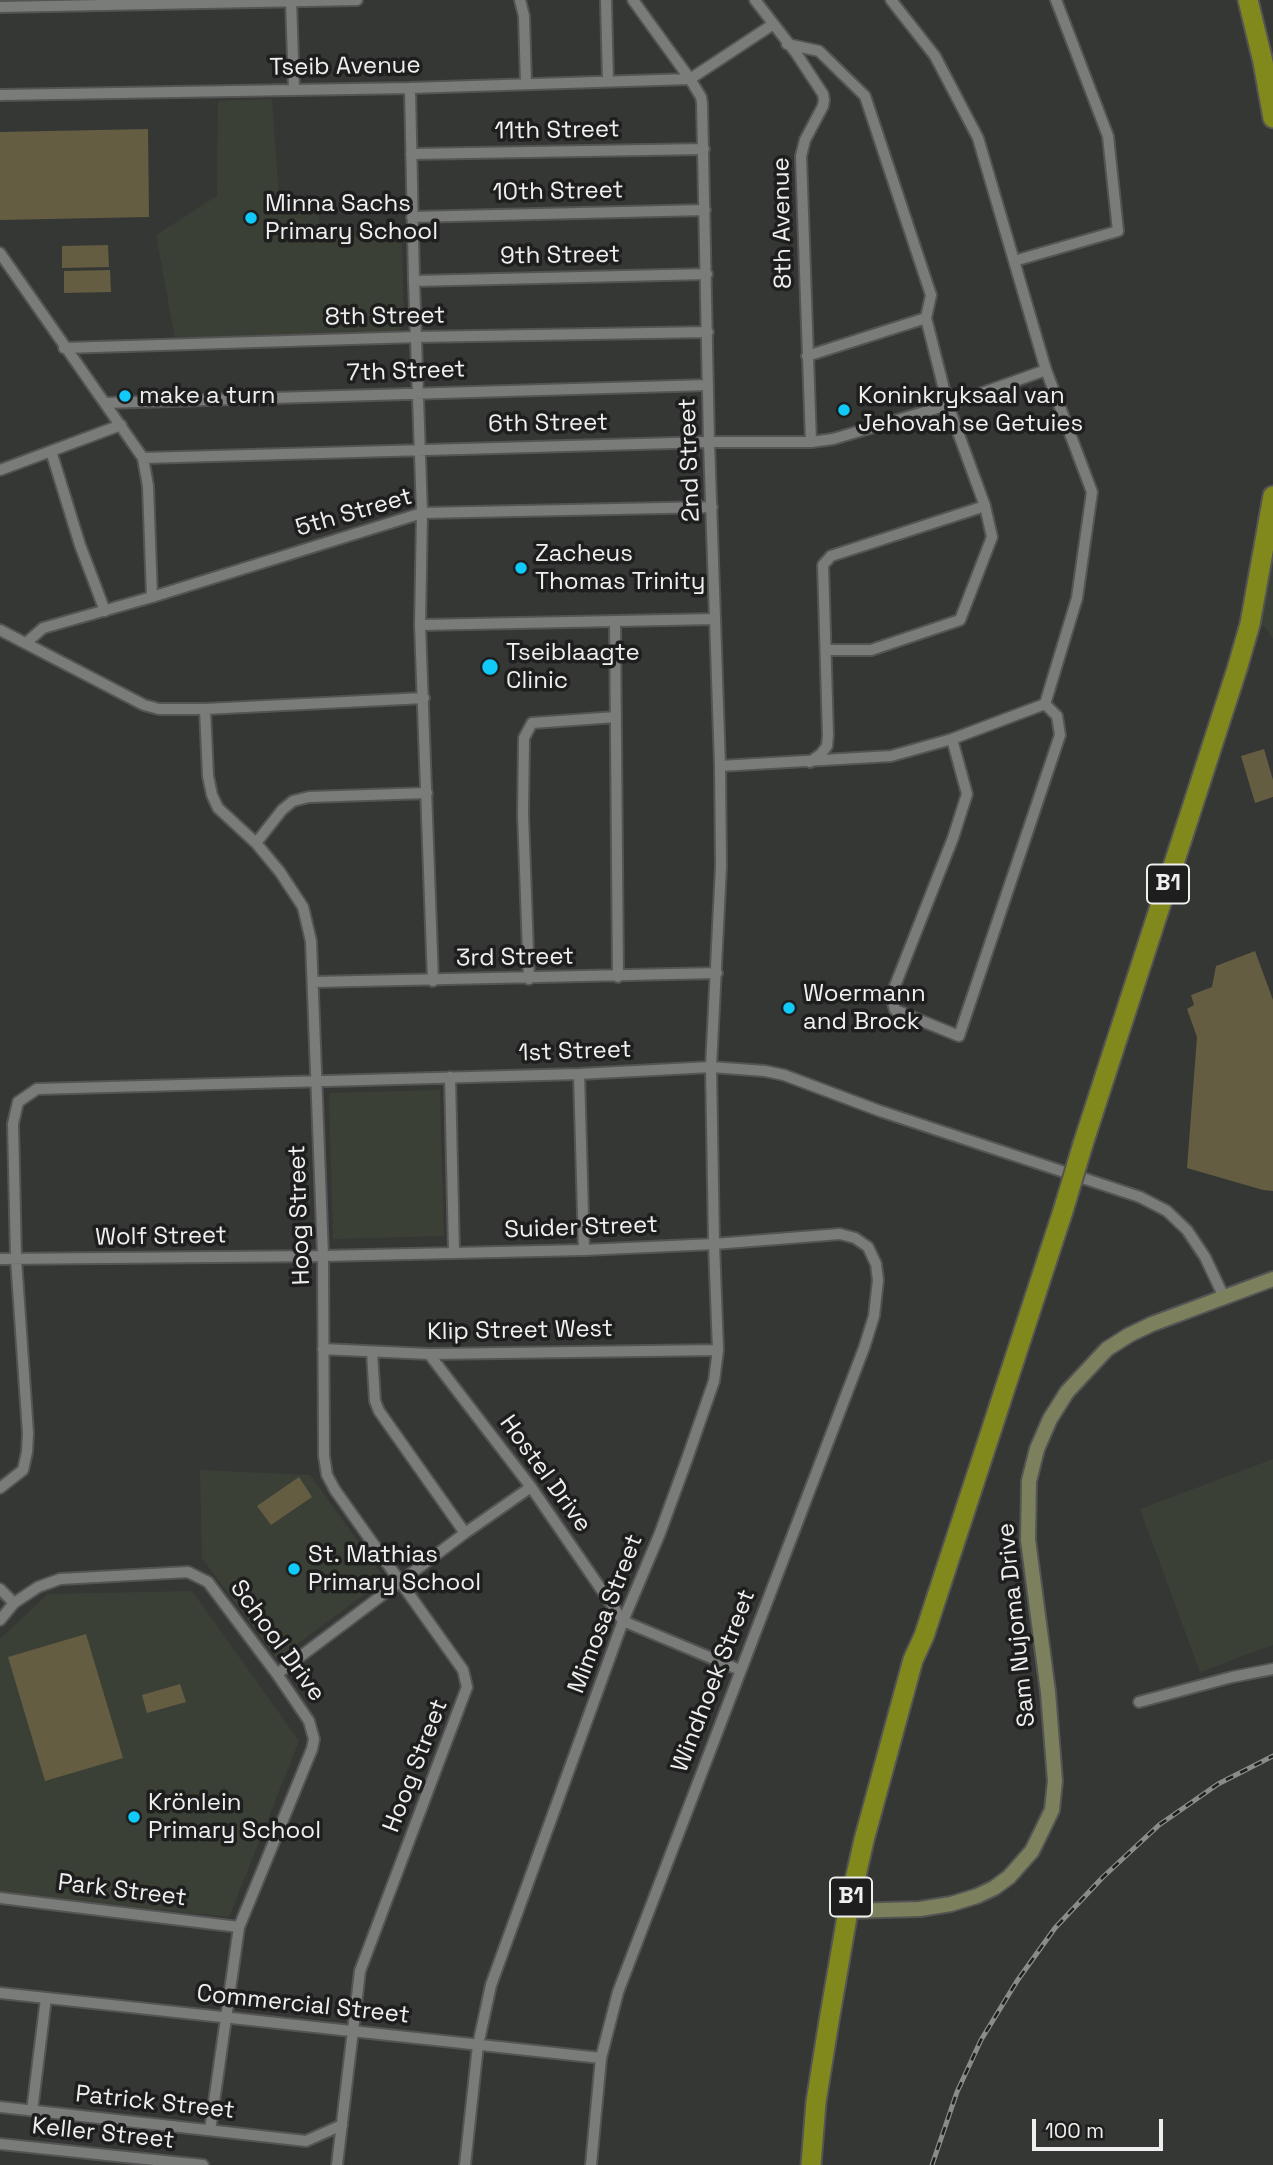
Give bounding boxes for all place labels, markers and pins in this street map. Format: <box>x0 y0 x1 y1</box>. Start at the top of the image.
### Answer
place label: Minna Sachs Primary School <box>265 190 438 246</box>
marker: Minna Sachs Primary School <box>243 210 259 226</box>
place label: make a turn <box>139 382 276 410</box>
place label: Koninkryksaal van Jehovah se Getuies <box>858 382 1083 438</box>
marker: make a turn <box>117 388 133 404</box>
marker: Koninkryksaal van Jehovah se Getuies <box>836 402 852 418</box>
place label: Zacheus Thomas Trinity <box>535 540 705 596</box>
marker: Zacheus Thomas Trinity <box>513 560 529 576</box>
place label: Tseiblaagte Clinic <box>506 639 640 695</box>
marker: Tseiblaagte Clinic <box>480 657 500 677</box>
place label: Woermann and Brock <box>803 980 926 1036</box>
marker: Woermann and Brock <box>781 1000 797 1016</box>
place label: St. Mathias Primary School <box>308 1541 481 1597</box>
marker: St. Mathias Primary School <box>286 1561 302 1577</box>
place label: Krönlein Primary School <box>148 1789 321 1845</box>
marker: Krönlein Primary School <box>126 1809 142 1825</box>

